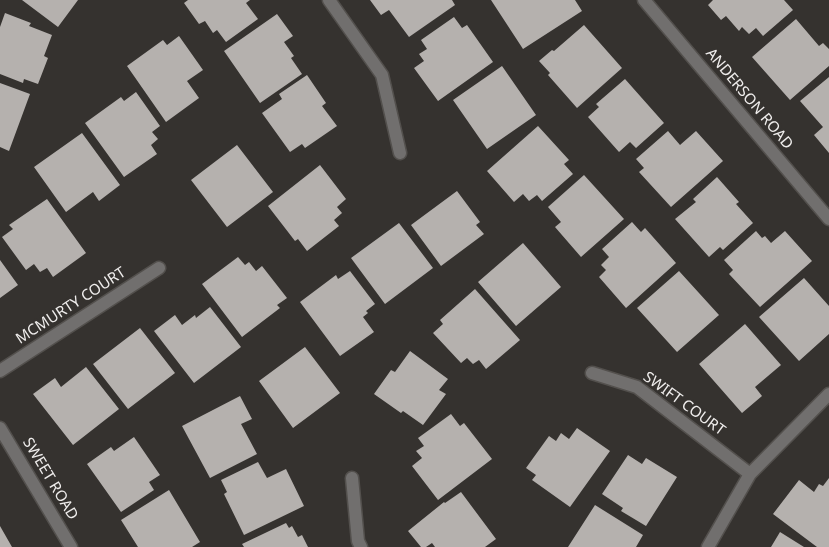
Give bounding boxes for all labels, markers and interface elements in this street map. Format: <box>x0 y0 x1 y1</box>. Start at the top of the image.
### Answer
street label: ANDERSON ROAD <box>702 45 796 153</box>
street label: MCMURTY COURT <box>13 264 129 348</box>
street label: SWIFT COURT <box>640 368 728 440</box>
street label: SWEET ROAD <box>18 435 82 523</box>

